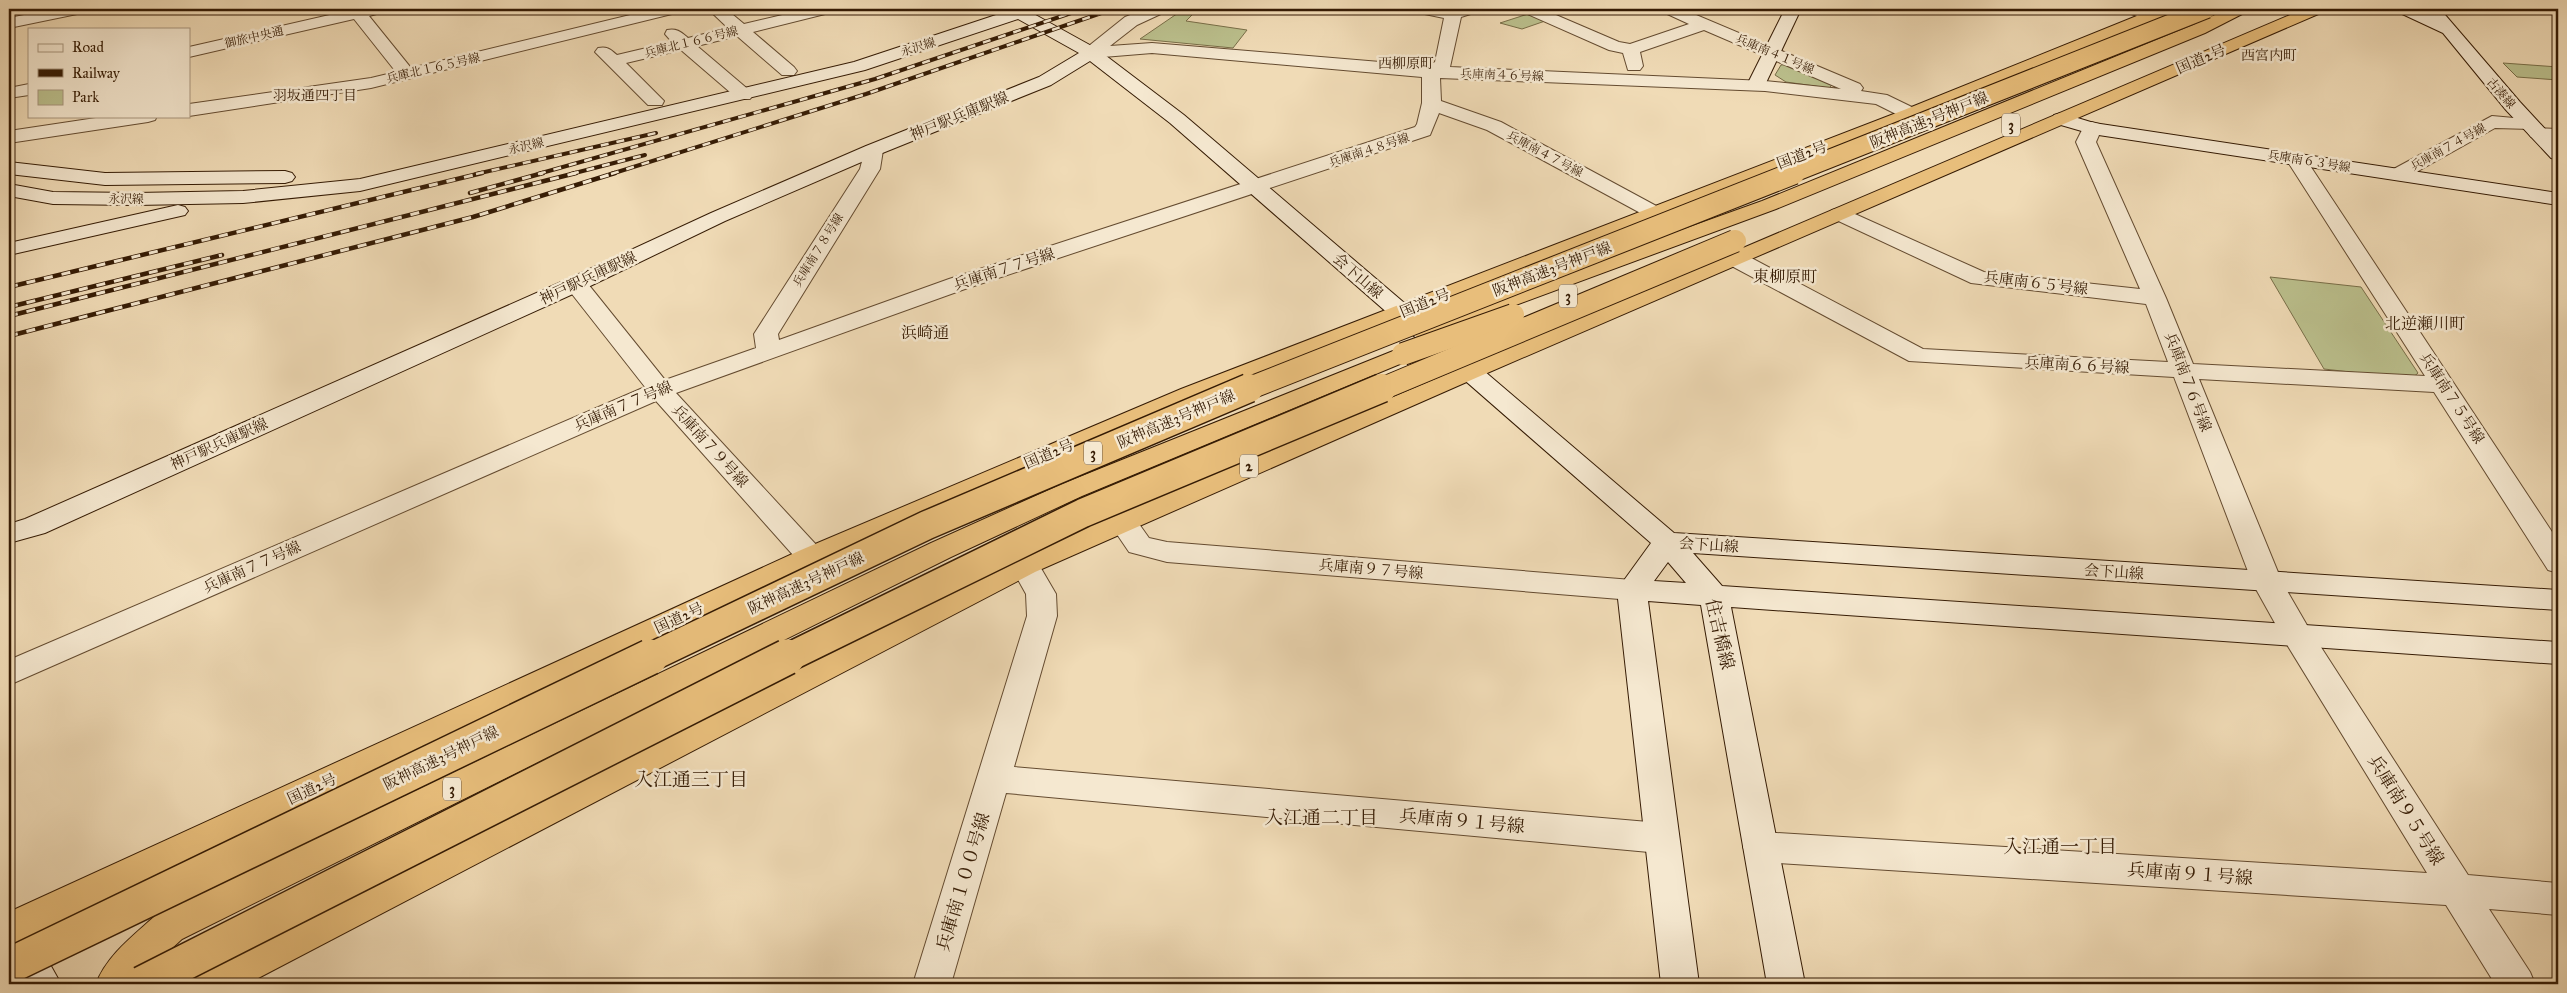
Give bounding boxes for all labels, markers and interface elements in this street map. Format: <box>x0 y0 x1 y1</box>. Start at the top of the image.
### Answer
street label: 御旅中央通 <box>223 23 285 51</box>
street label: 兵庫北１６６号線 <box>643 24 739 60</box>
legend <box>28 28 190 118</box>
street label: 兵庫南４１号線 <box>1734 31 1816 77</box>
street label: 永沢線 <box>899 35 937 59</box>
text: Road <box>72 38 104 56</box>
street label: 国道2号 <box>2173 40 2229 78</box>
district label: 西宮内町 <box>2241 47 2297 64</box>
street label: 兵庫北１６５号線 <box>385 50 481 86</box>
district label: 西柳原町 <box>1378 55 1434 72</box>
text: Railway <box>72 64 121 82</box>
street label: 兵庫南４６号線 <box>1460 67 1544 83</box>
street label: 古湊線 <box>2484 75 2518 111</box>
district label: 羽坂通四丁目 <box>273 87 357 104</box>
text: Park <box>72 88 99 106</box>
street label: 神戸駅兵庫駅線 <box>907 88 1011 144</box>
street label: 阪神高速3号神戸線 <box>1867 88 1991 152</box>
road number: 3 <box>2002 114 2020 136</box>
street label: 兵庫南７４号線 <box>2408 121 2488 173</box>
street label: 兵庫南４７号線 <box>1505 128 1585 180</box>
street label: 兵庫南４８号線 <box>1327 130 1411 170</box>
street label: 永沢線 <box>507 135 545 157</box>
street label: 国道2号 <box>1774 137 1830 173</box>
street label: 兵庫南６３号線 <box>2266 148 2352 174</box>
street label: 永沢線 <box>108 192 144 206</box>
street label: 兵庫南７８号線 <box>790 211 846 289</box>
street label: 阪神高速3号神戸線 <box>1490 238 1614 300</box>
street label: 兵庫南７７号線 <box>951 244 1057 294</box>
street label: 神戸駅兵庫駅線 <box>537 248 639 308</box>
street label: 会下山線 <box>1329 250 1387 302</box>
district label: 東柳原町 <box>1753 267 1817 286</box>
street label: 兵庫南６５号線 <box>1983 268 2089 298</box>
road number: 3 <box>1559 284 1577 308</box>
street label: 国道2号 <box>1397 285 1453 321</box>
district label: 北逆瀬川町 <box>2385 314 2465 333</box>
district label: 浜崎通 <box>901 323 949 342</box>
street label: 兵庫南７６号線 <box>2161 330 2215 434</box>
street label: 兵庫南７５号線 <box>2416 349 2488 447</box>
street label: 兵庫南６６号線 <box>2024 353 2130 377</box>
street label: 兵庫南７７号線 <box>571 377 675 435</box>
street label: 阪神高速3号神戸線 <box>1114 386 1238 452</box>
street label: 兵庫南７９号線 <box>668 401 752 491</box>
street label: 神戸駅兵庫駅線 <box>167 414 271 474</box>
street label: 国道2号 <box>1021 435 1077 473</box>
road number: 3 <box>1084 442 1102 464</box>
road number: 2 <box>1240 454 1258 478</box>
street label: 会下山線 <box>1678 534 1740 556</box>
street label: 兵庫南７７号線 <box>200 537 304 597</box>
street label: 阪神高速3号神戸線 <box>745 548 867 618</box>
street label: 兵庫南９７号線 <box>1318 555 1424 583</box>
street label: 会下山線 <box>2083 561 2145 583</box>
street label: 住吉橋線 <box>1701 596 1739 672</box>
street label: 国道2号 <box>651 599 707 637</box>
street label: 阪神高速3号神戸線 <box>380 722 502 794</box>
street label: 兵庫南９５号線 <box>2363 751 2449 869</box>
district label: 入江通三丁目 <box>634 768 748 791</box>
street label: 国道2号 <box>284 770 340 808</box>
road number: 3 <box>443 778 461 801</box>
street label: 兵庫南９１号線 <box>1398 805 1526 837</box>
district label: 入江通二丁目 <box>1264 806 1378 829</box>
street label: 兵庫南１００号線 <box>931 810 995 954</box>
district label: 入江通一丁目 <box>2003 835 2117 858</box>
street label: 兵庫南９１号線 <box>2126 859 2254 889</box>

